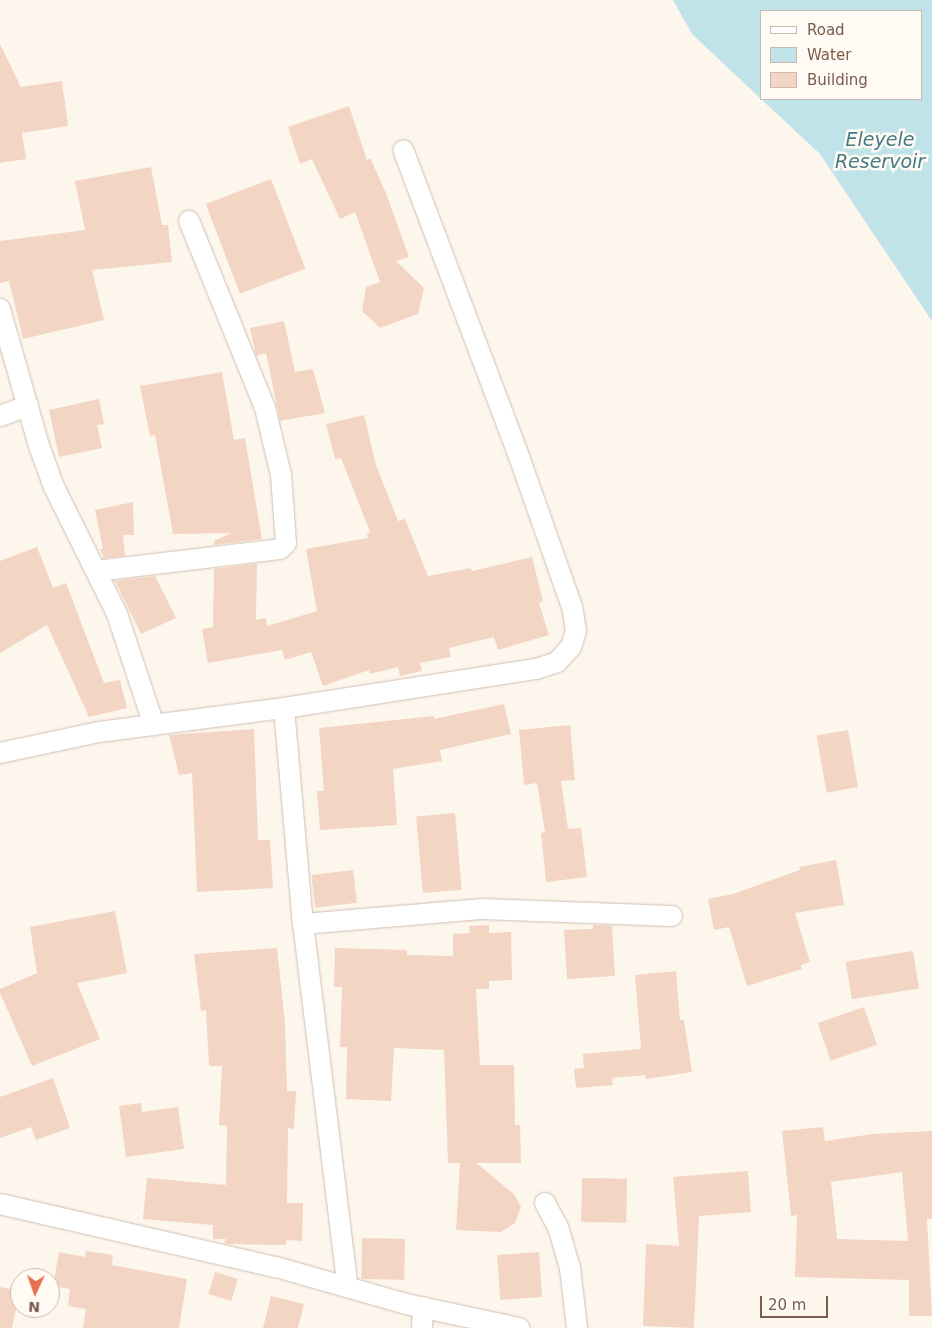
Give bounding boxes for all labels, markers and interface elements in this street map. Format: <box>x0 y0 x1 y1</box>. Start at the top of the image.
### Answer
legend <box>760 10 922 100</box>
text: Road <box>807 21 845 39</box>
text: Water <box>807 46 851 64</box>
text: Building <box>807 71 868 89</box>
water label: Eleyele Reservoir <box>835 129 925 173</box>
north arrow <box>10 1268 60 1318</box>
scale bar <box>762 1286 830 1318</box>
text: 20 m <box>768 1296 806 1314</box>
text: N <box>28 1299 41 1315</box>

